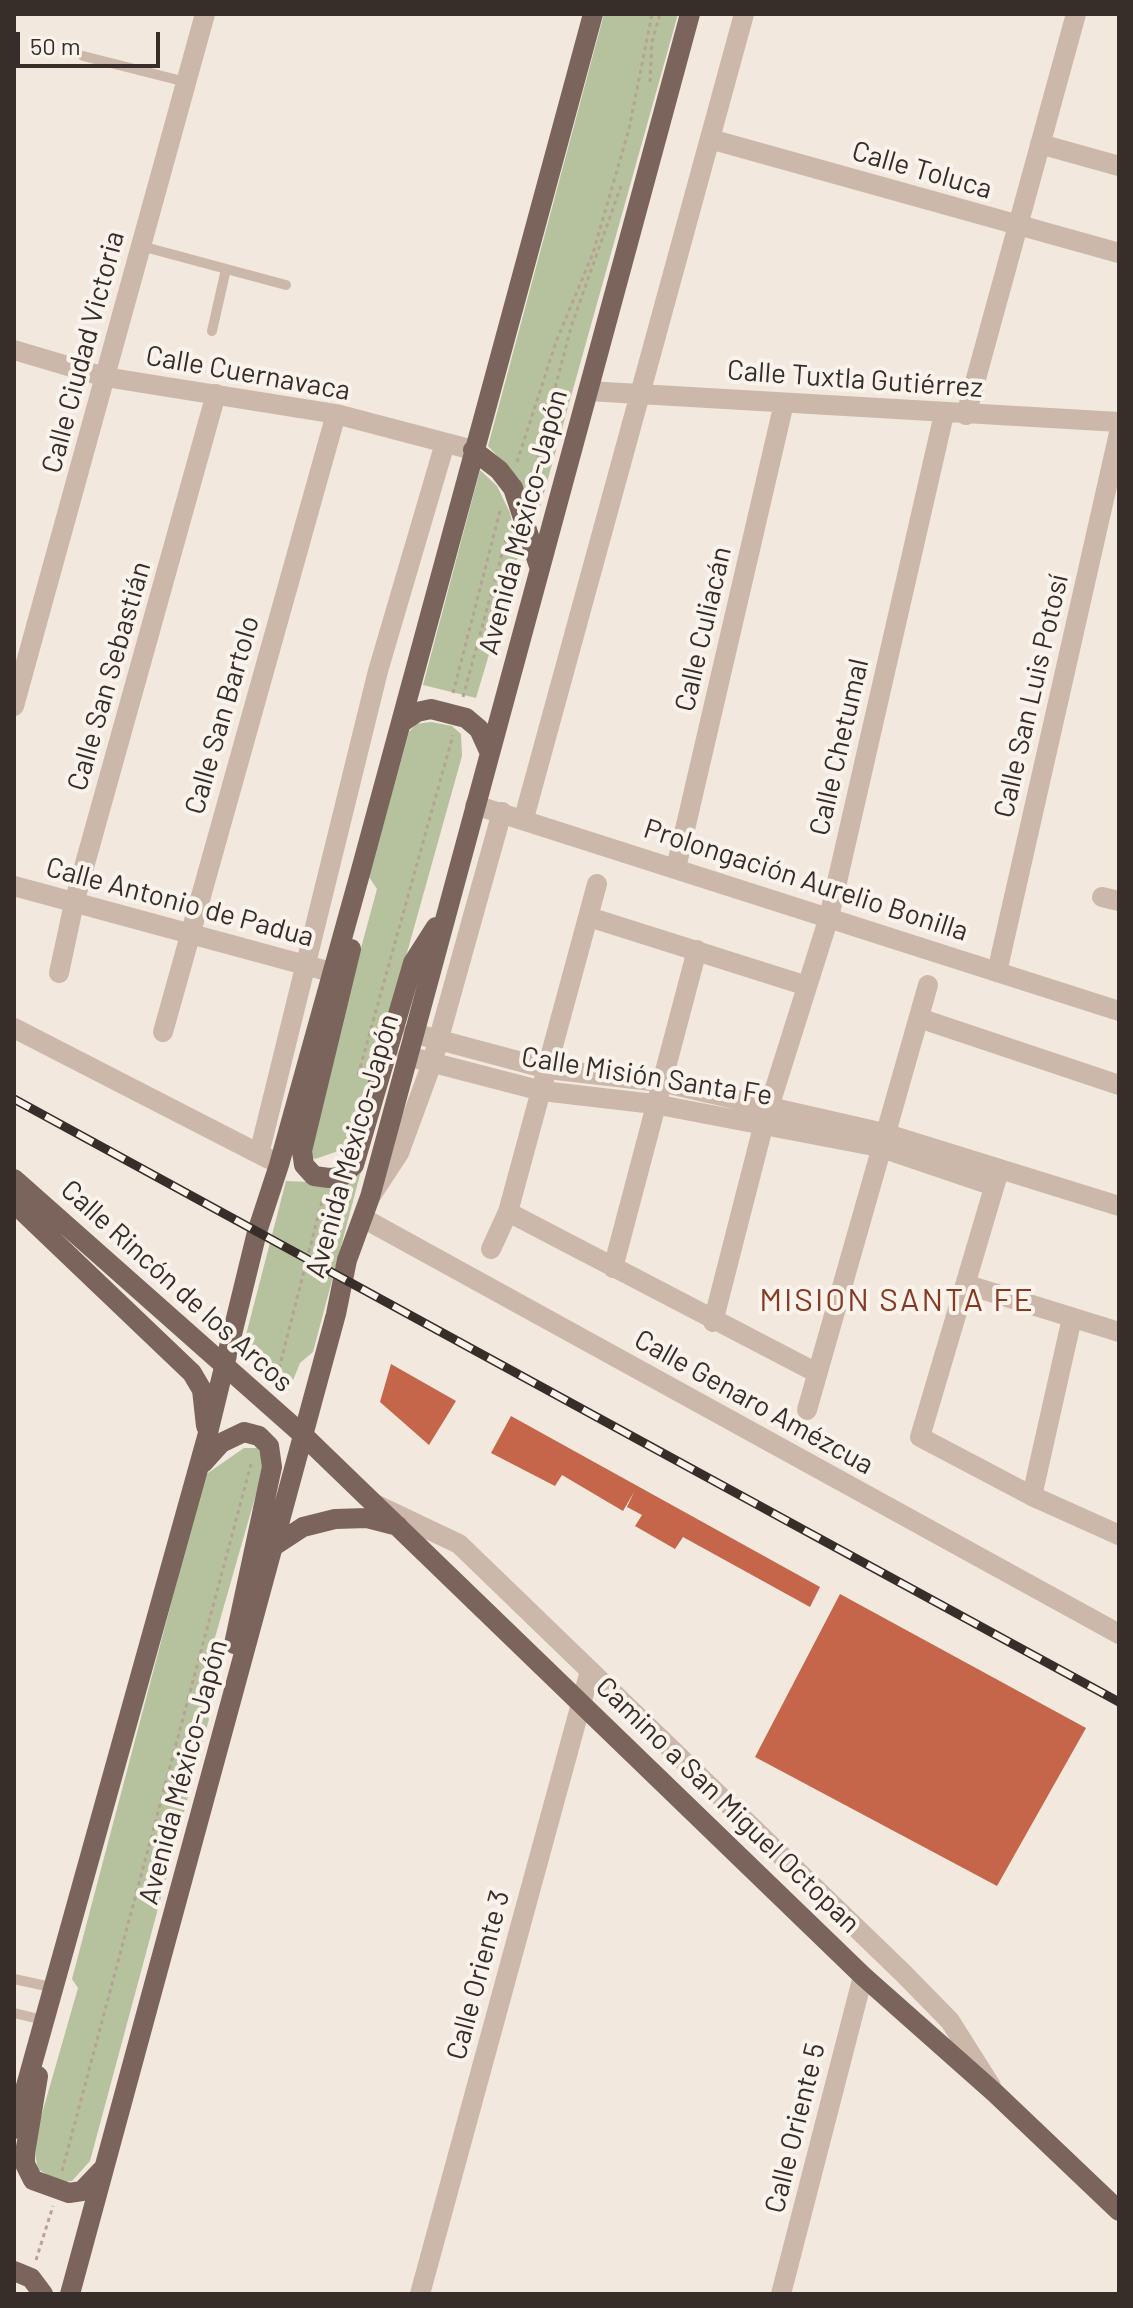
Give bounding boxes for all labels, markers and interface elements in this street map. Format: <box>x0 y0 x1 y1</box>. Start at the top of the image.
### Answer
scale bar <box>20 16 164 66</box>
text: 50 m <box>30 31 81 60</box>
street label: Calle Toluca <box>848 134 996 206</box>
street label: Calle Ciudad Victoria <box>35 227 131 477</box>
street label: Calle Cuernavaca <box>143 338 353 408</box>
street label: Calle Tuxtla Gutiérrez <box>726 353 984 405</box>
street label: Avenida México-Japón <box>471 386 575 658</box>
street label: Calle Culiacán <box>668 543 738 715</box>
street label: Calle San Sebastián <box>60 558 158 794</box>
street label: Calle San Luis Potosí <box>987 571 1075 821</box>
street label: Calle San Bartolo <box>178 612 266 818</box>
street label: Calle Chetumal <box>802 655 876 839</box>
street label: Prolongación Aurelio Bonilla <box>640 812 972 948</box>
street label: Calle Antonio de Padua <box>42 850 318 954</box>
street label: Avenida México-Japón <box>298 1010 406 1282</box>
street label: Calle Misión Santa Fe <box>519 1040 775 1112</box>
street label: Calle Rincón de los Arcos <box>54 1173 300 1399</box>
district label: MISION SANTA FE <box>759 1281 1035 1319</box>
street label: Calle Genaro Amézcua <box>629 1322 879 1482</box>
street label: Avenida México-Japón <box>131 1636 235 1908</box>
street label: Camino a San Miguel Octopan <box>589 1670 867 1940</box>
street label: Calle Oriente 3 <box>439 1887 517 2063</box>
street label: Calle Oriente 5 <box>758 2040 832 2216</box>

